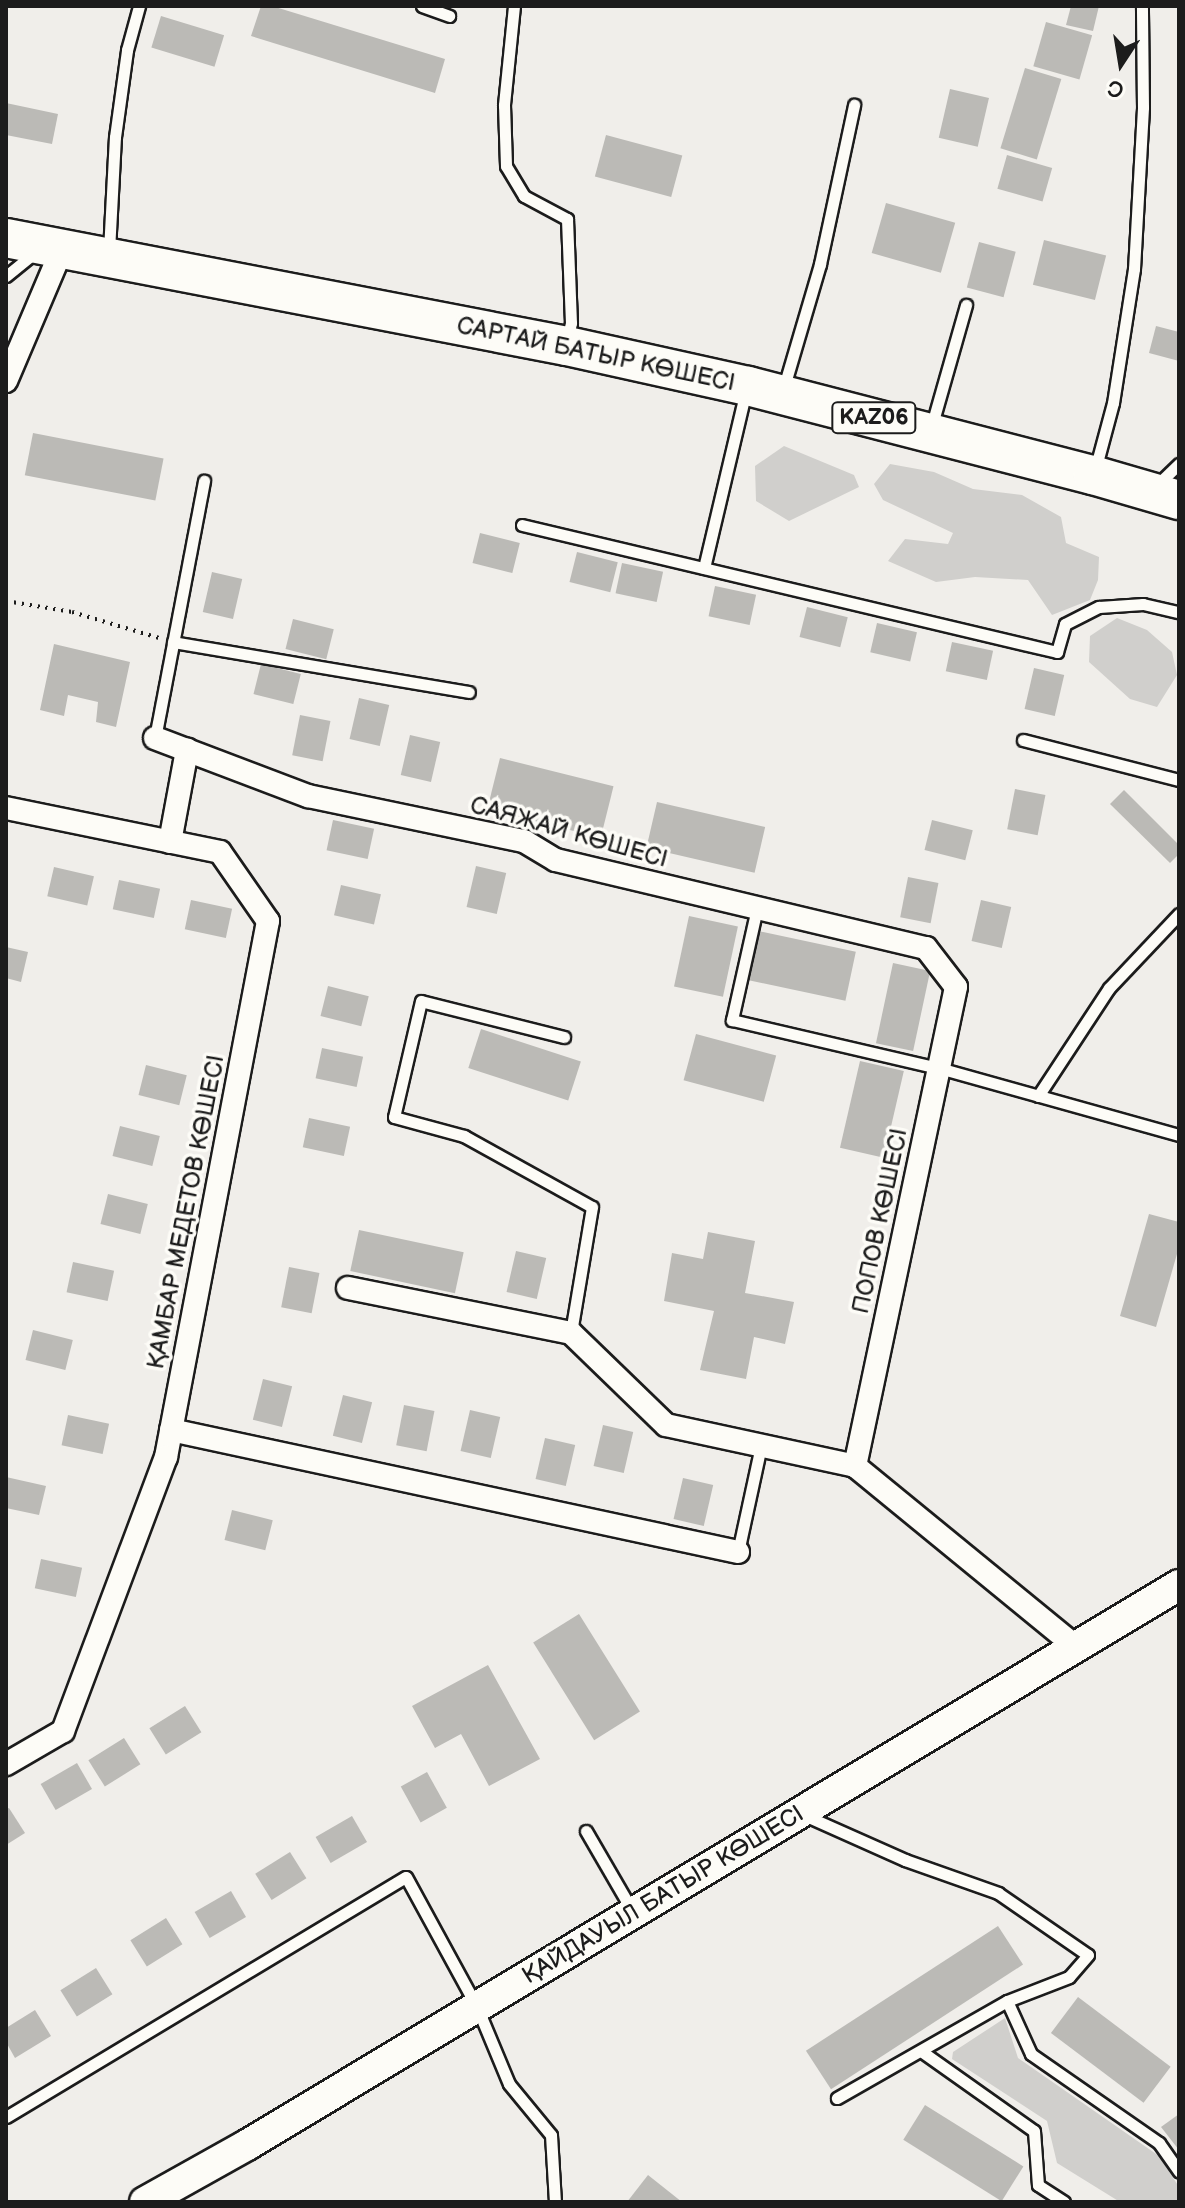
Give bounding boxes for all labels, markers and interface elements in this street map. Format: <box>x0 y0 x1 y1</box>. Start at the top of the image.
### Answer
north arrow <box>1081 24 1161 104</box>
text: С <box>1106 73 1126 103</box>
street label: САРТАЙ БАТЫР КӨШЕСІ <box>454 310 738 398</box>
road number: KАZ06 <box>830 400 918 436</box>
street label: САЯЖАЙ КӨШЕСІ <box>467 790 671 874</box>
street label: ҚАМБАР МЕДЕТОВ КӨШЕСІ <box>141 1053 231 1371</box>
street label: ПОПОВ КӨШЕСІ <box>846 1126 914 1316</box>
street label: ҚАЙДАУЫЛ БАТЫР КӨШЕСІ <box>517 1799 809 1991</box>

